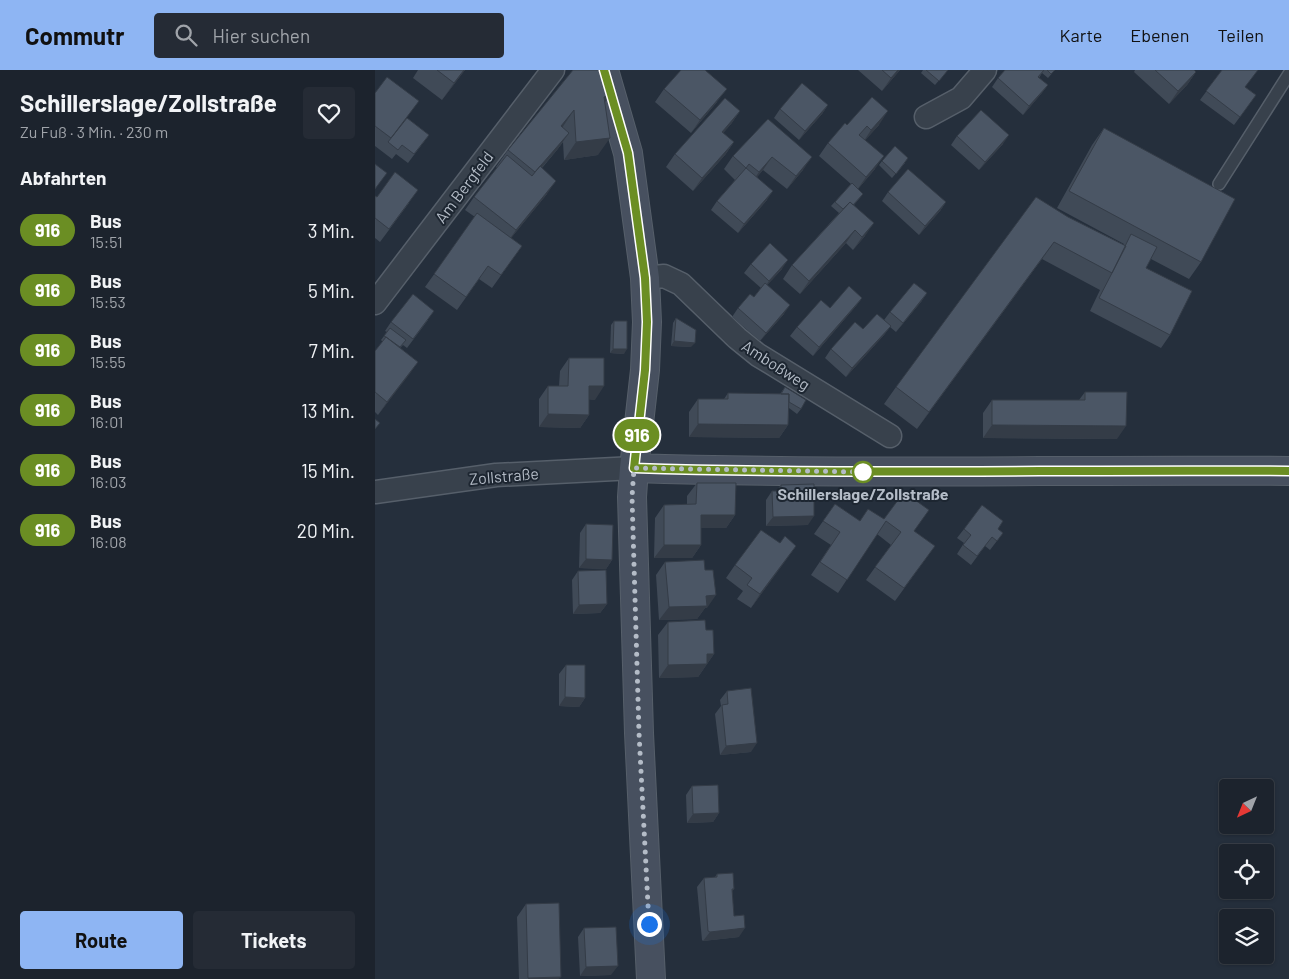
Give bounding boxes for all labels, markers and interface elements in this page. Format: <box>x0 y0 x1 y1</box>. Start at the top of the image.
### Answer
search box <box>154 13 504 58</box>
text: Commutr <box>25 21 124 50</box>
icon: search <box>172 21 200 49</box>
text: Hier suchen <box>212 24 310 47</box>
text: Karte <box>1059 24 1102 46</box>
text: Ebenen <box>1130 24 1189 46</box>
text: Teilen <box>1217 24 1264 46</box>
button: heart <box>303 87 355 139</box>
text: Schillerslage/Zollstraße <box>20 88 277 117</box>
text: Zu Fuß · 3 Min. · 230 m <box>20 122 168 141</box>
street label: Am Bergfeld <box>430 147 497 226</box>
text: Abfahrten <box>20 166 106 189</box>
text: Bus <box>90 209 122 232</box>
text: 916 <box>35 219 60 241</box>
text: 3 Min. <box>308 219 355 242</box>
text: 15:51 <box>90 232 123 251</box>
text: Bus <box>90 269 122 292</box>
text: 916 <box>35 279 60 301</box>
text: 5 Min. <box>308 279 355 302</box>
text: 15:53 <box>90 292 126 311</box>
text: Bus <box>90 329 122 352</box>
street label: Amboßweg <box>739 336 814 394</box>
text: 916 <box>35 339 60 361</box>
text: 7 Min. <box>309 339 355 362</box>
text: 15:55 <box>90 352 126 371</box>
text: Bus <box>90 389 122 412</box>
text: 916 <box>35 399 60 421</box>
text: 13 Min. <box>301 399 355 422</box>
text: 16:01 <box>90 412 123 431</box>
line badge: 916 <box>608 419 666 451</box>
text: 916 <box>624 424 650 446</box>
text: Bus <box>90 449 122 472</box>
text: 916 <box>35 459 60 481</box>
text: 15 Min. <box>301 459 355 482</box>
marker: Schillerslage/Zollstraße <box>852 461 874 483</box>
street label: Zollstraße <box>468 463 540 488</box>
text: 16:03 <box>90 472 127 491</box>
place label: Schillerslage/Zollstraße <box>777 484 949 503</box>
text: Bus <box>90 509 122 532</box>
text: 916 <box>35 519 60 541</box>
text: 20 Min. <box>297 519 355 542</box>
text: 16:08 <box>90 532 127 551</box>
north arrow <box>1219 779 1274 834</box>
map controls <box>1219 779 1274 964</box>
button: locate <box>1219 844 1274 899</box>
button: layers <box>1219 909 1274 964</box>
button: Route <box>20 911 183 969</box>
button: Tickets <box>193 911 355 969</box>
your location <box>637 912 662 937</box>

